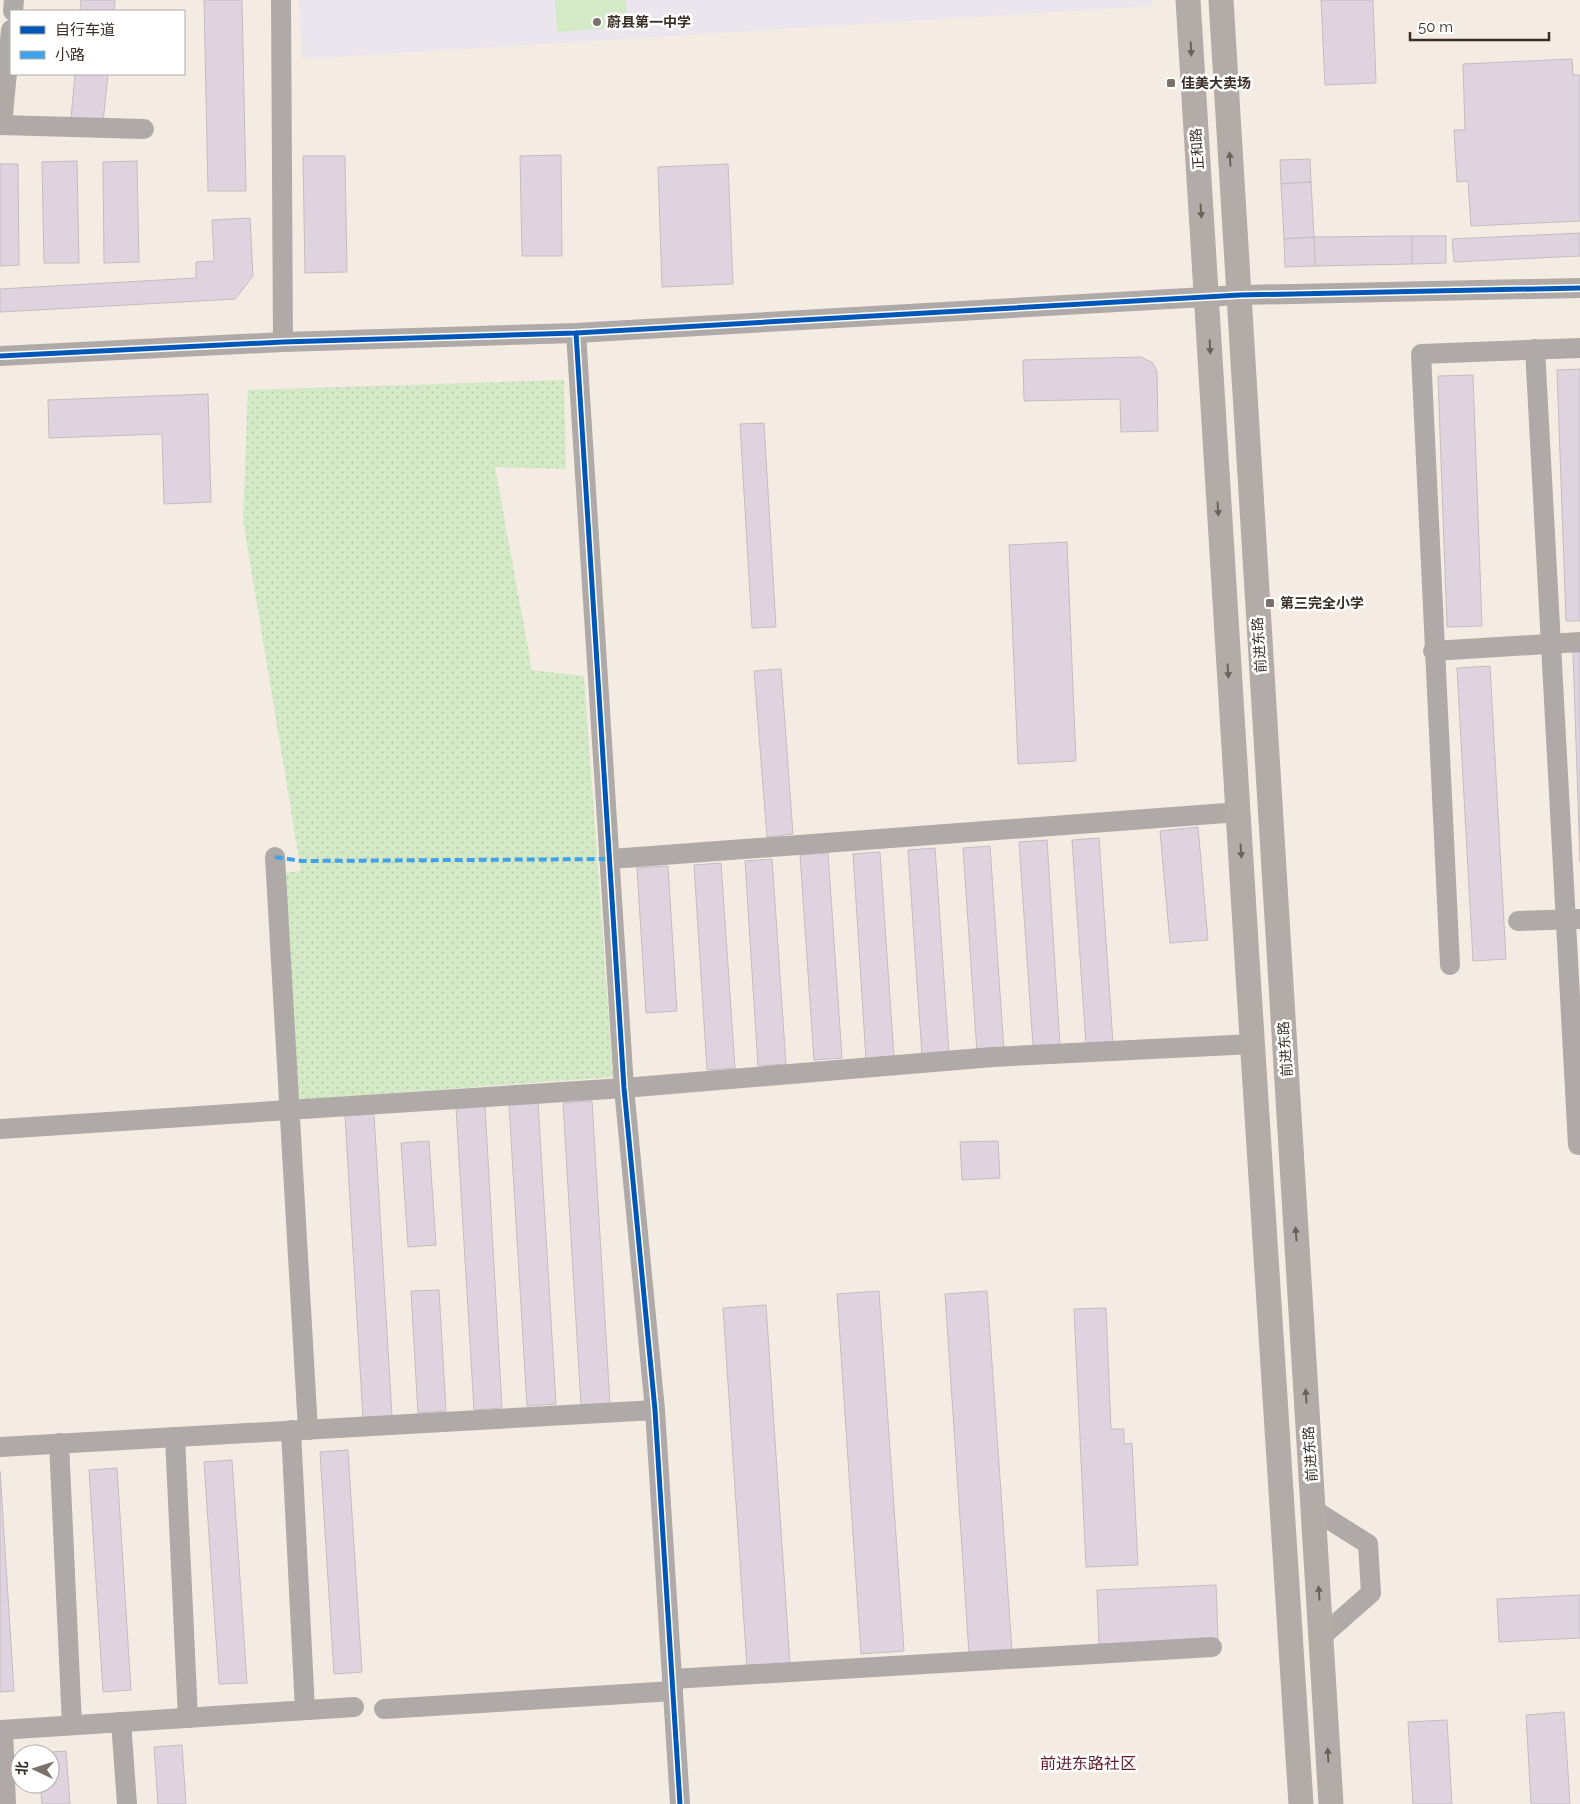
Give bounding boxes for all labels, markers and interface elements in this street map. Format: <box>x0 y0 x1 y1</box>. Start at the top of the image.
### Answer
legend <box>10 10 185 75</box>
scale bar <box>1410 10 1549 42</box>
place label: 蔚县第一中学 <box>607 14 691 30</box>
marker: 蔚县第一中学 <box>591 16 603 28</box>
text: 50 m <box>1418 18 1453 36</box>
text: 自行车道 <box>55 21 115 39</box>
one-way arrow <box>1187 41 1195 57</box>
text: 小路 <box>55 46 85 64</box>
place label: 佳美大卖场 <box>1181 75 1251 91</box>
marker: 佳美大卖场 <box>1165 77 1177 89</box>
street label: 正和路 <box>1188 127 1206 171</box>
one-way arrow <box>1226 151 1234 167</box>
one-way arrow <box>1198 203 1206 219</box>
one-way arrow <box>1206 339 1214 355</box>
one-way arrow <box>1214 501 1222 517</box>
place label: 第三完全小学 <box>1280 595 1364 611</box>
marker: 第三完全小学 <box>1264 597 1276 609</box>
street label: 前进东路 <box>1249 617 1269 673</box>
one-way arrow <box>1225 664 1233 680</box>
one-way arrow <box>1238 843 1246 859</box>
street label: 前进东路 <box>1275 1021 1295 1077</box>
one-way arrow <box>1292 1226 1300 1242</box>
one-way arrow <box>1302 1388 1310 1404</box>
street label: 前进东路 <box>1300 1426 1320 1482</box>
one-way arrow <box>1314 1585 1322 1601</box>
north arrow <box>10 1744 60 1794</box>
one-way arrow <box>1324 1747 1332 1763</box>
district label: 前进东路社区 <box>1040 1754 1136 1773</box>
text: 北 <box>14 1761 31 1776</box>

